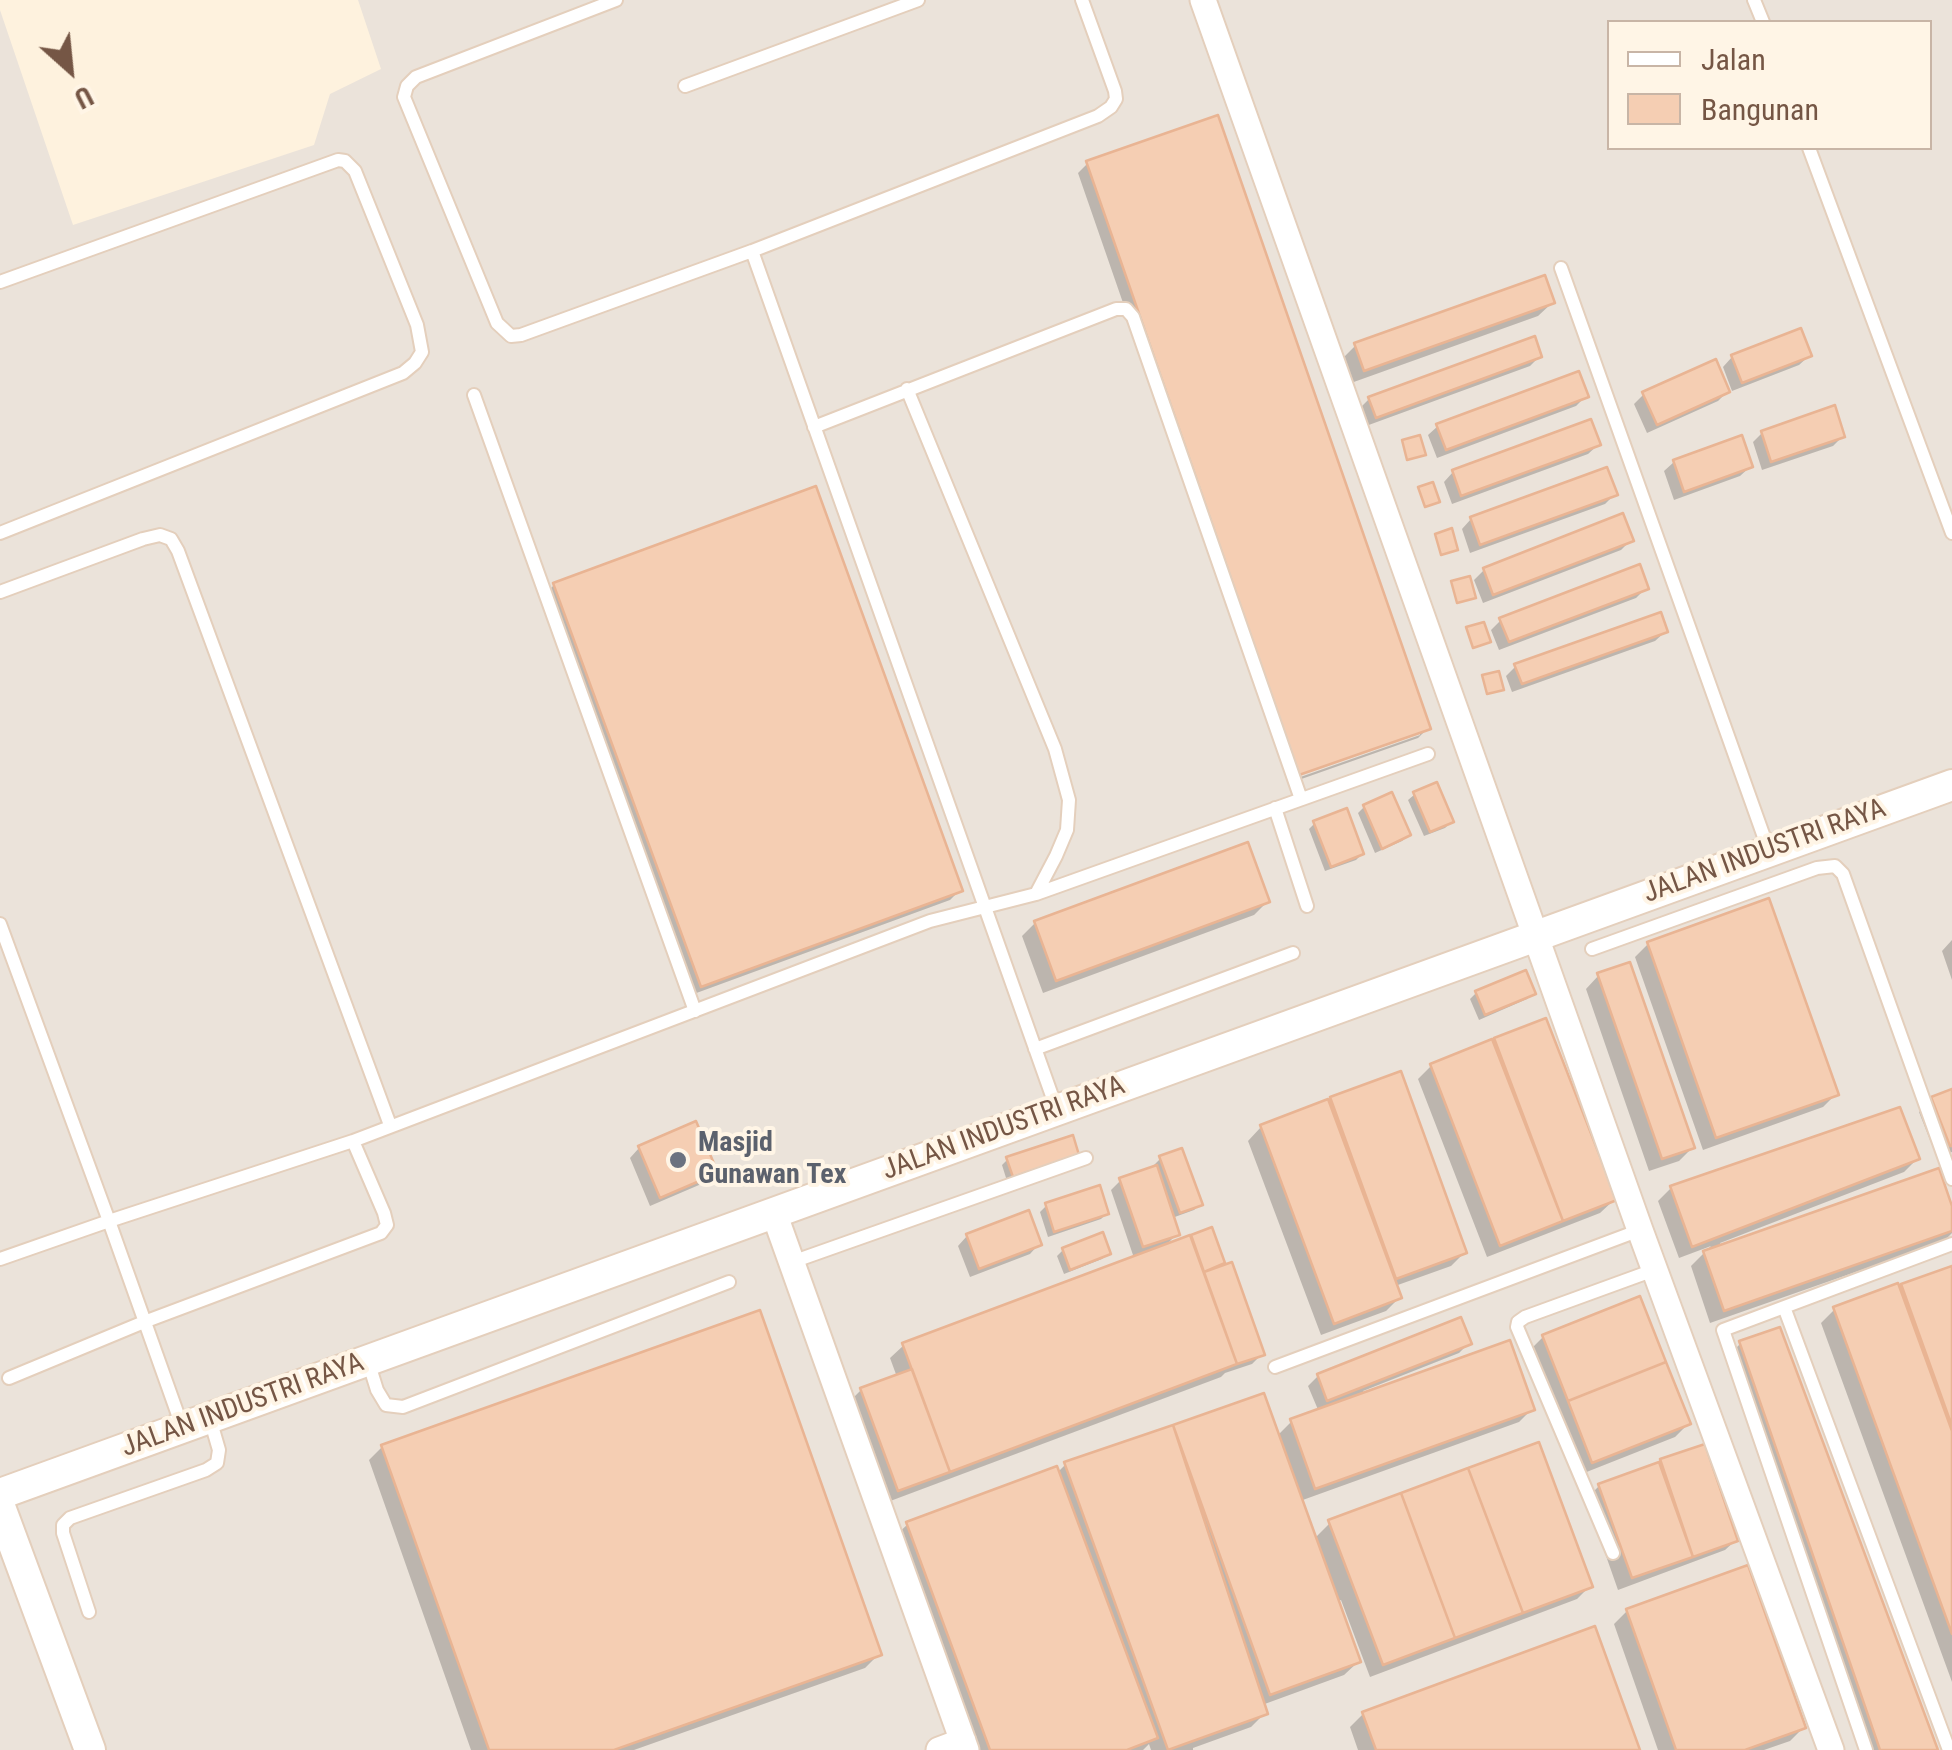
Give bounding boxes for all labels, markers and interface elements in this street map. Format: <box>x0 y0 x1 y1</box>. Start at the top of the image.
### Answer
north arrow <box>20 20 120 120</box>
legend <box>1607 20 1932 150</box>
text: Jalan <box>1701 42 1766 77</box>
text: U <box>69 79 98 116</box>
text: Bangunan <box>1701 92 1819 127</box>
street label: JALAN INDUSTRI RAYA <box>1639 793 1891 911</box>
street label: JALAN INDUSTRI RAYA <box>878 1070 1130 1188</box>
place label: Masjid Gunawan Tex <box>698 1127 846 1193</box>
marker: Masjid Gunawan Tex <box>667 1149 689 1171</box>
street label: JALAN INDUSTRI RAYA <box>117 1347 369 1465</box>

